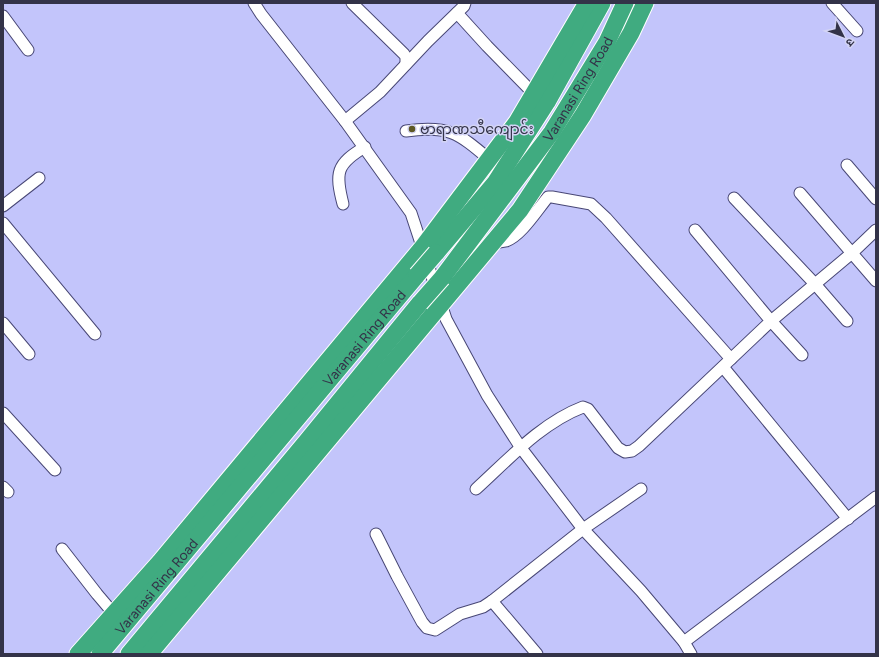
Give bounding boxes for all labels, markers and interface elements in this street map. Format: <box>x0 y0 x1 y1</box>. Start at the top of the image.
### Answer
north arrow <box>823 16 863 56</box>
street label: Varanasi Ring Road <box>540 34 617 145</box>
text: उ <box>843 36 857 50</box>
place label: ဗာရာဏသီကျောင်း <box>420 119 534 141</box>
marker: ဗာရာဏသီကျောင်း <box>407 124 417 134</box>
street label: Varanasi Ring Road <box>320 287 410 390</box>
street label: Varanasi Ring Road <box>112 535 202 638</box>

